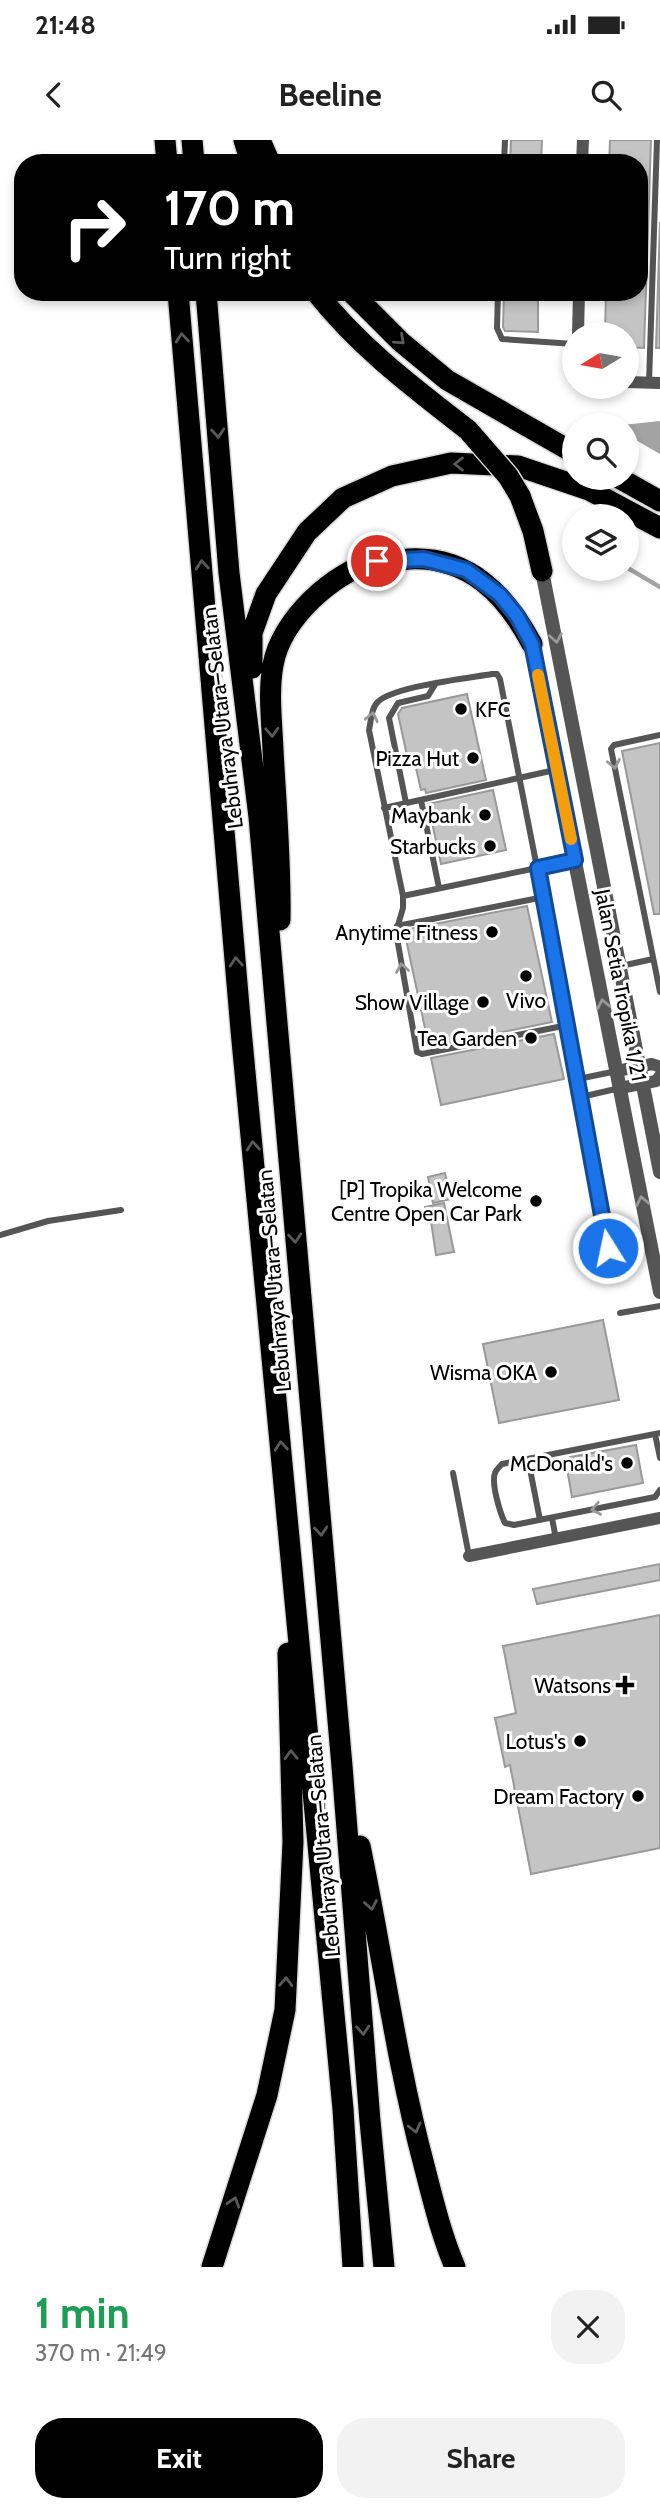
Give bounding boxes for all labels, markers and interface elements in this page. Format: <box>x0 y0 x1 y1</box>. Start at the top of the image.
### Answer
text: 21:48 <box>35 9 96 41</box>
text: Beeline <box>278 75 382 114</box>
icon: back <box>35 76 73 114</box>
icon: search <box>587 76 625 114</box>
text: 170 m <box>164 178 295 237</box>
icon: right <box>49 182 140 273</box>
text: Turn right <box>164 238 291 277</box>
north arrow <box>562 322 639 399</box>
map controls <box>562 322 639 581</box>
one-way arrow <box>175 332 190 343</box>
one-way arrow <box>392 332 405 344</box>
button: search <box>562 413 639 490</box>
one-way arrow <box>210 428 225 439</box>
one-way arrow <box>453 456 463 472</box>
button: layers <box>562 504 639 581</box>
pin <box>347 531 407 591</box>
icon: arrive <box>358 542 396 580</box>
one-way arrow <box>195 559 210 570</box>
street label: Lebuhraya Utara–Selatan <box>196 606 248 830</box>
one-way arrow <box>547 632 562 644</box>
place label: KFC <box>475 697 511 722</box>
marker: KFC <box>453 701 469 717</box>
one-way arrow <box>363 711 378 723</box>
one-way arrow <box>264 727 279 738</box>
place label: Pizza Hut <box>375 746 459 771</box>
marker: Pizza Hut <box>465 750 481 766</box>
one-way arrow <box>606 758 621 770</box>
place label: Maybank <box>391 803 472 828</box>
marker: Maybank <box>477 807 493 823</box>
place label: Starbucks <box>390 834 476 859</box>
marker: Starbucks <box>482 838 498 854</box>
street label: Jalan Setia Tropika 1/21 <box>590 886 652 1083</box>
place label: Anytime Fitness <box>335 920 478 945</box>
marker: Anytime Fitness <box>484 924 500 940</box>
one-way arrow <box>229 956 244 967</box>
one-way arrow <box>395 962 410 974</box>
marker: Vivo <box>518 968 534 984</box>
place label: Vivo <box>506 988 546 1013</box>
place label: Show Village <box>355 990 469 1015</box>
marker: Show Village <box>475 994 491 1010</box>
one-way arrow <box>597 998 612 1010</box>
place label: Tea Garden <box>417 1026 517 1051</box>
marker: Tea Garden <box>523 1030 539 1046</box>
one-way arrow <box>245 1140 260 1152</box>
street label: Lebuhraya Utara–Selatan <box>252 1169 296 1393</box>
place label: [P] Tropika Welcome Centre Open Car Park <box>331 1177 523 1226</box>
marker: [P] Tropika Welcome Centre Open Car Park <box>528 1193 544 1209</box>
one-way arrow <box>636 1195 651 1207</box>
position arrow <box>571 1211 645 1285</box>
one-way arrow <box>287 1232 302 1243</box>
place label: Wisma OKA <box>430 1360 537 1385</box>
marker: Wisma OKA <box>543 1364 559 1380</box>
one-way arrow <box>274 1440 289 1451</box>
place label: McDonald's <box>510 1451 613 1476</box>
marker: McDonald's <box>619 1455 635 1471</box>
one-way arrow <box>590 1500 602 1515</box>
one-way arrow <box>313 1526 328 1537</box>
place label: Watsons <box>534 1673 611 1698</box>
marker: Watsons <box>617 1677 633 1693</box>
place label: Lotus's <box>505 1729 566 1754</box>
marker: Lotus's <box>572 1733 588 1749</box>
street label: Lebuhraya Utara–Selatan <box>301 1734 345 1958</box>
one-way arrow <box>283 1749 298 1760</box>
place label: Dream Factory <box>493 1784 624 1809</box>
marker: Dream Factory <box>630 1788 646 1804</box>
one-way arrow <box>363 1899 378 1911</box>
one-way arrow <box>279 1976 294 1987</box>
one-way arrow <box>355 2025 370 2036</box>
one-way arrow <box>406 2122 421 2134</box>
one-way arrow <box>226 2197 240 2209</box>
text: 1 min <box>35 2287 130 2339</box>
button: close <box>551 2290 625 2364</box>
text: 370 m · 21:49 <box>35 2339 167 2367</box>
button: Exit <box>35 2418 323 2498</box>
button: Share <box>337 2418 625 2498</box>

